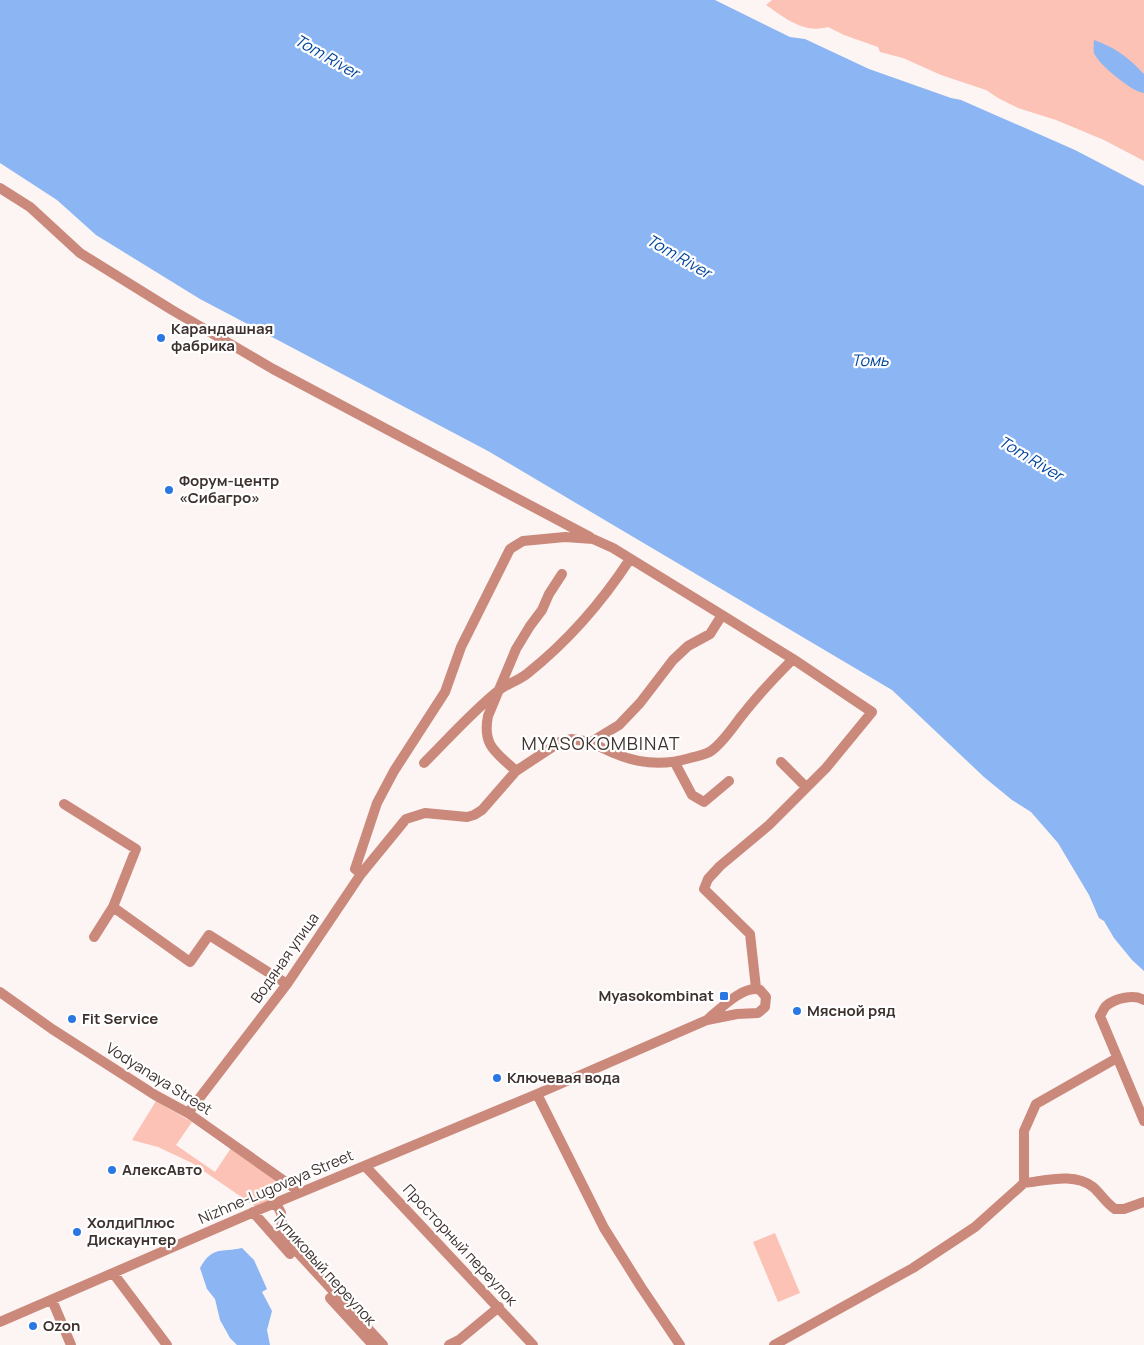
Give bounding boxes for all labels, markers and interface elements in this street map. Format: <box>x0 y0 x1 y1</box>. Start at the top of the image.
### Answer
water label: Tom River <box>291 29 365 84</box>
water label: Tom River <box>643 229 717 284</box>
place label: Карандашная фабрика <box>171 318 273 356</box>
marker: Карандашная фабрика <box>155 332 167 344</box>
water label: Томь <box>851 349 889 371</box>
water label: Tom River <box>995 430 1069 487</box>
place label: Форум-центр «Сибагро» <box>179 470 279 508</box>
marker: Форум-центр «Сибагро» <box>163 484 175 496</box>
district label: MYASOKOMBINAT <box>522 731 680 755</box>
street label: Водяная улица <box>246 908 324 1007</box>
place label: Myasokombinat <box>598 985 714 1006</box>
marker: Myasokombinat <box>718 990 730 1002</box>
place label: Мясной ряд <box>807 1000 896 1021</box>
marker: Мясной ряд <box>791 1005 803 1017</box>
place label: Fit Service <box>82 1008 158 1029</box>
marker: Fit Service <box>66 1013 78 1025</box>
street label: Vodyanaya Street <box>102 1037 216 1120</box>
place label: Ключевая вода <box>507 1067 620 1088</box>
marker: Ключевая вода <box>491 1072 503 1084</box>
street label: Nizhne-Lugovaya Street <box>195 1144 357 1229</box>
place label: АлексАвто <box>122 1159 202 1180</box>
marker: АлексАвто <box>106 1164 118 1176</box>
street label: Просторный переулок <box>398 1179 523 1310</box>
street label: Тупиковый переулок <box>268 1207 381 1330</box>
place label: ХолдиПлюс Дискаунтер <box>87 1212 176 1250</box>
marker: ХолдиПлюс Дискаунтер <box>71 1226 83 1238</box>
place label: Ozon <box>43 1315 80 1336</box>
marker: Ozon <box>27 1320 39 1332</box>

